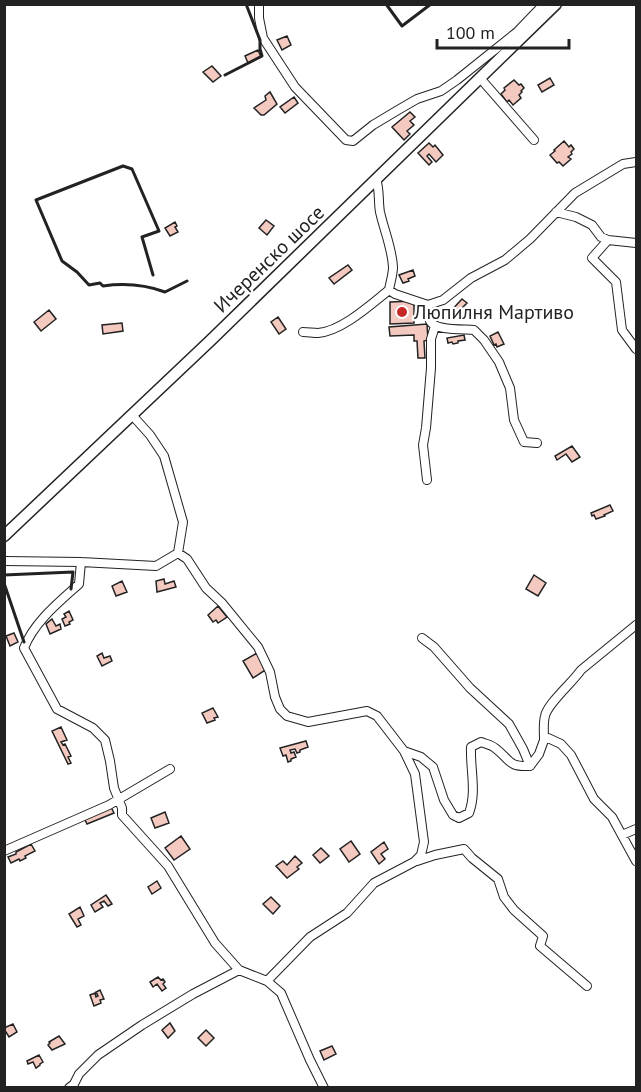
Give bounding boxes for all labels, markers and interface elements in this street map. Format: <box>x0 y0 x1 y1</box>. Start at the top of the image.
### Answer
scale bar <box>437 12 569 50</box>
text: 100 m <box>446 21 495 44</box>
street label: Ичеренско шосе <box>208 200 330 318</box>
place label: Люпилня Мартиво <box>413 299 574 325</box>
marker: Люпилня Мартиво <box>395 305 409 319</box>

